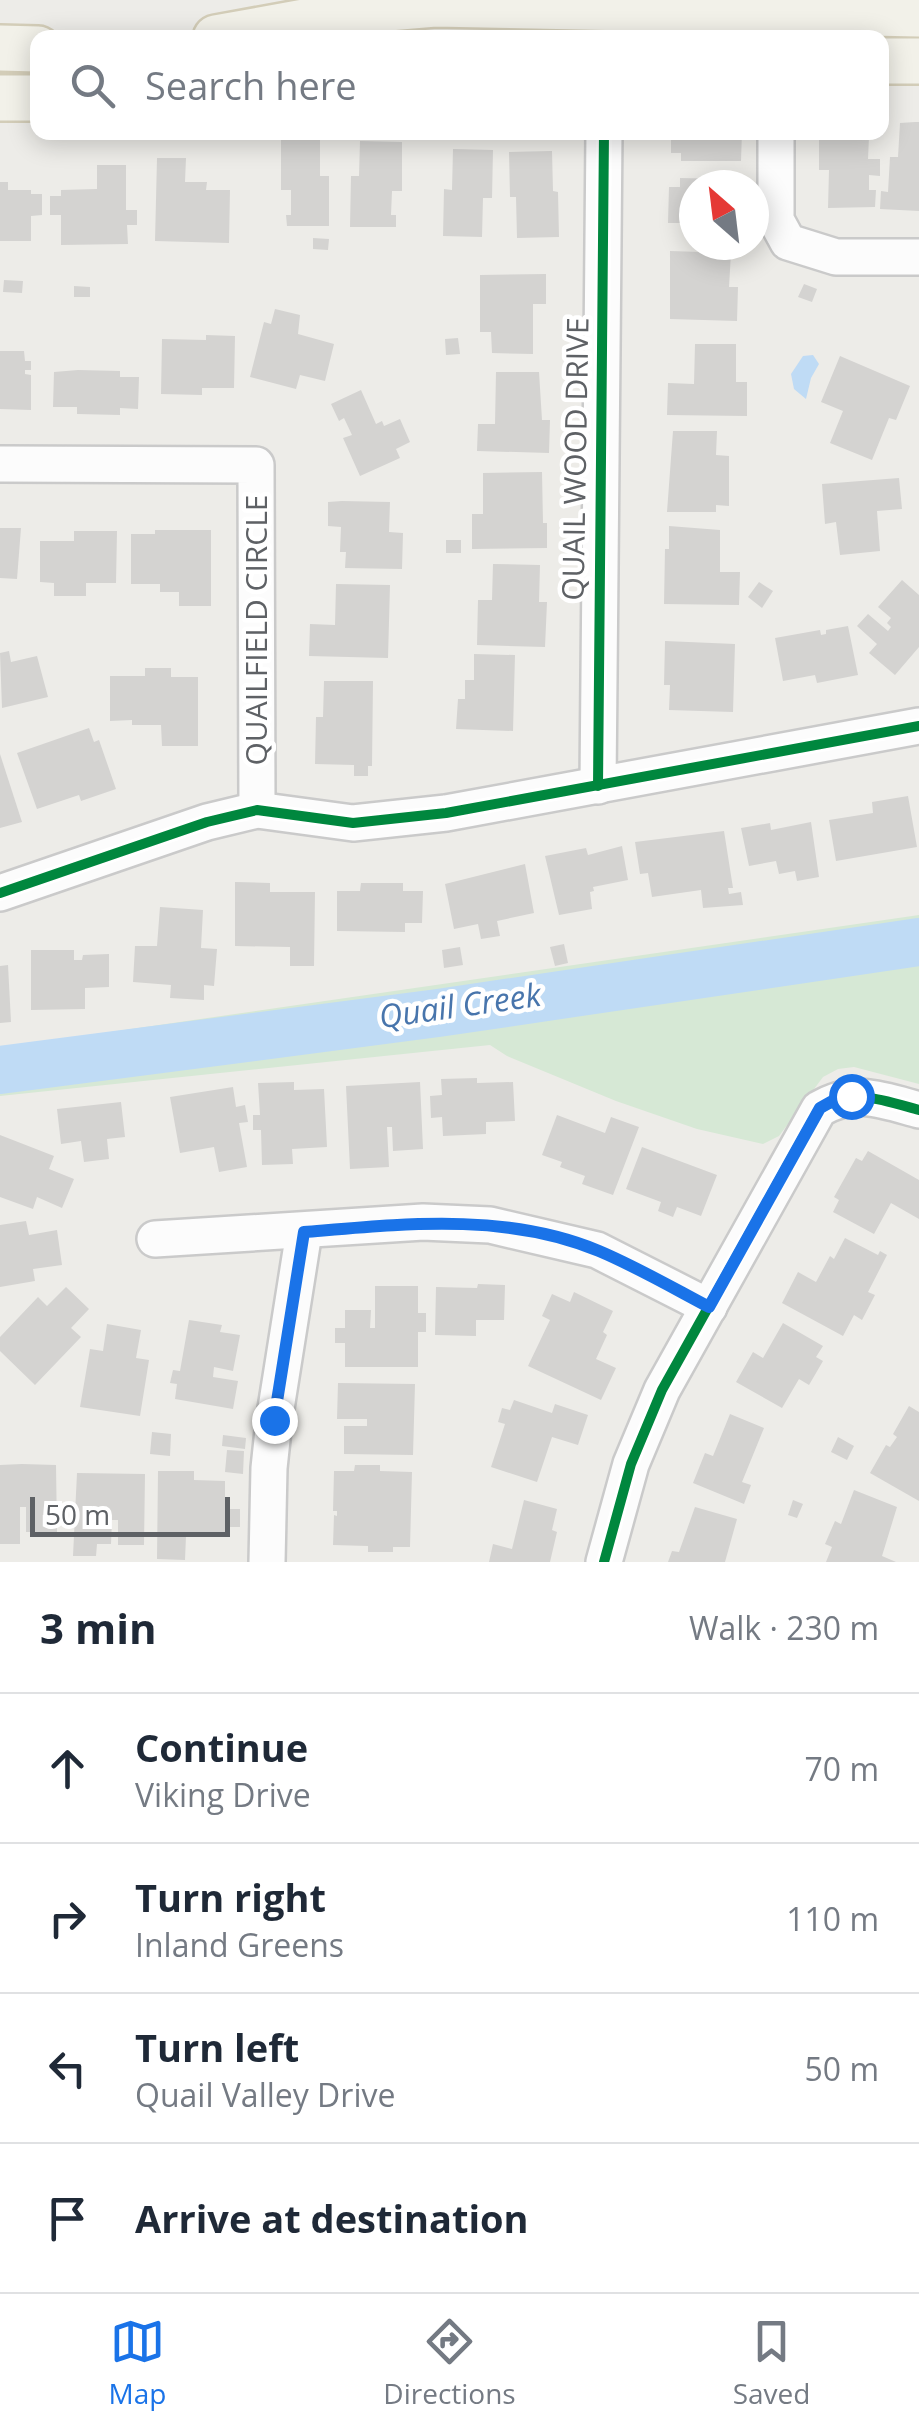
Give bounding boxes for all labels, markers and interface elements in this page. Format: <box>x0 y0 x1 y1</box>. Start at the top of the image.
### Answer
search box <box>30 30 889 140</box>
icon: search <box>65 58 120 113</box>
text: Search here <box>145 59 357 111</box>
north arrow <box>679 170 769 260</box>
street label: QUAIL WOOD DRIVE <box>552 317 597 601</box>
street label: QUAILFIELD CIRCLE <box>235 495 276 765</box>
water label: Quail Creek <box>376 972 545 1037</box>
route start <box>829 1074 875 1120</box>
route end <box>252 1398 298 1444</box>
scale bar <box>30 1492 230 1536</box>
text: 50 m <box>45 1495 110 1533</box>
text: 3 min <box>40 1599 157 1656</box>
text: Walk · 230 m <box>689 1606 879 1649</box>
text: Continue <box>135 1721 308 1773</box>
icon: ahead <box>40 1741 95 1796</box>
text: 70 m <box>804 1747 879 1790</box>
text: Viking Drive <box>135 1773 311 1816</box>
text: Turn right <box>135 1871 326 1923</box>
icon: right <box>40 1891 95 1946</box>
text: 110 m <box>786 1897 879 1940</box>
text: Inland Greens <box>135 1923 344 1966</box>
text: Turn left <box>135 2021 299 2073</box>
icon: left <box>40 2041 95 2096</box>
text: 50 m <box>804 2047 879 2090</box>
text: Quail Valley Drive <box>135 2073 395 2116</box>
icon: arrive <box>40 2191 95 2246</box>
text: Arrive at destination <box>135 2192 529 2244</box>
tab: Map <box>108 2314 166 2412</box>
tab: Directions <box>383 2314 516 2412</box>
tab: Saved <box>733 2314 810 2412</box>

